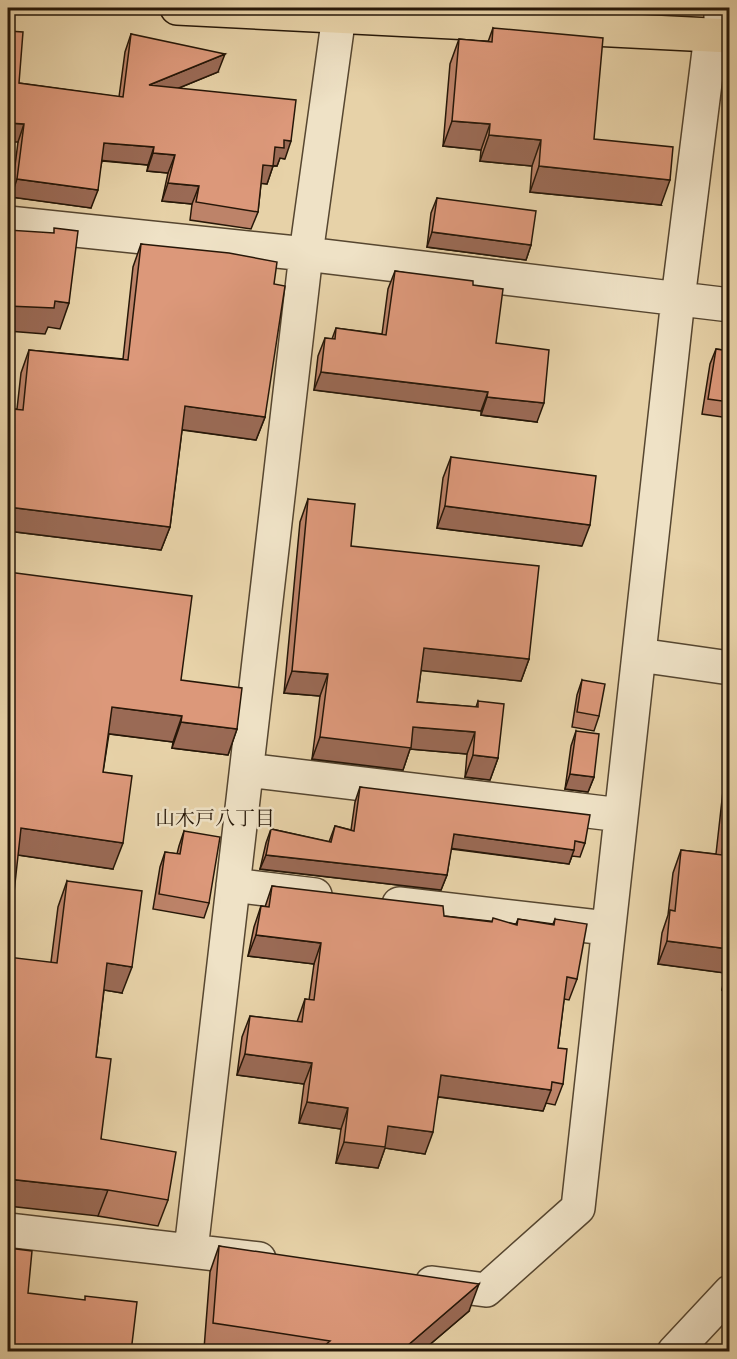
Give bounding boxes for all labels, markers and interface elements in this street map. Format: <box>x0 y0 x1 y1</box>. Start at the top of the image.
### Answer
district label: 山木戸八丁目 <box>155 808 275 830</box>

